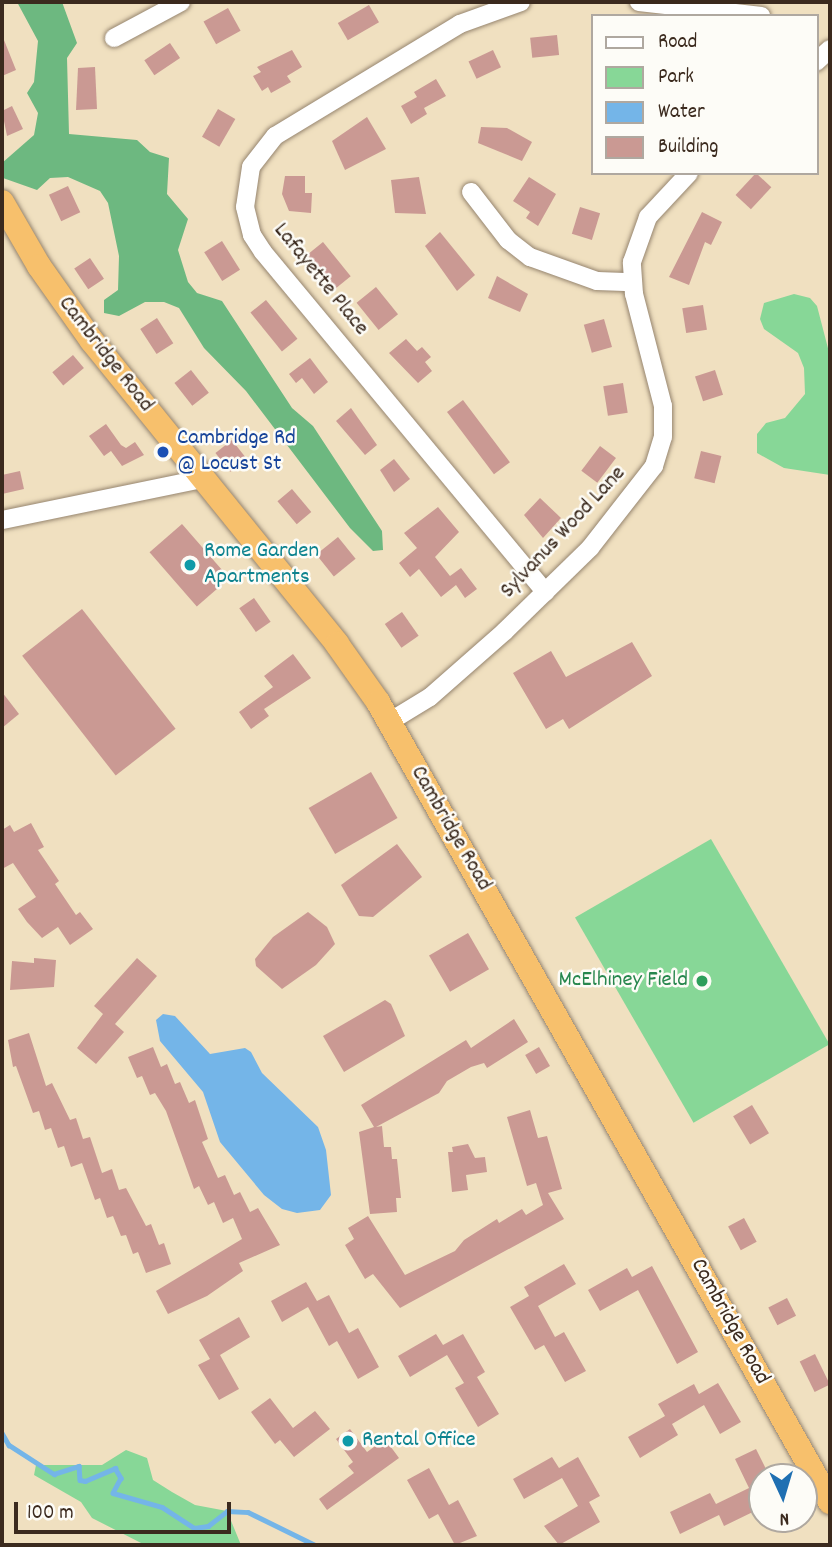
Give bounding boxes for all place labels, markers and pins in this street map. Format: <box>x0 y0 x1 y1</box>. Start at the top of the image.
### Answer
place label: Cambridge Rd @ Locust St <box>177 425 296 479</box>
marker: Cambridge Rd @ Locust St <box>155 444 171 460</box>
place label: Rome Garden Apartments <box>204 538 319 592</box>
marker: Rome Garden Apartments <box>182 557 198 573</box>
place label: McElhiney Field <box>558 967 688 995</box>
marker: McElhiney Field <box>694 973 710 989</box>
place label: Rental Office <box>362 1427 476 1455</box>
marker: Rental Office <box>340 1433 356 1449</box>

